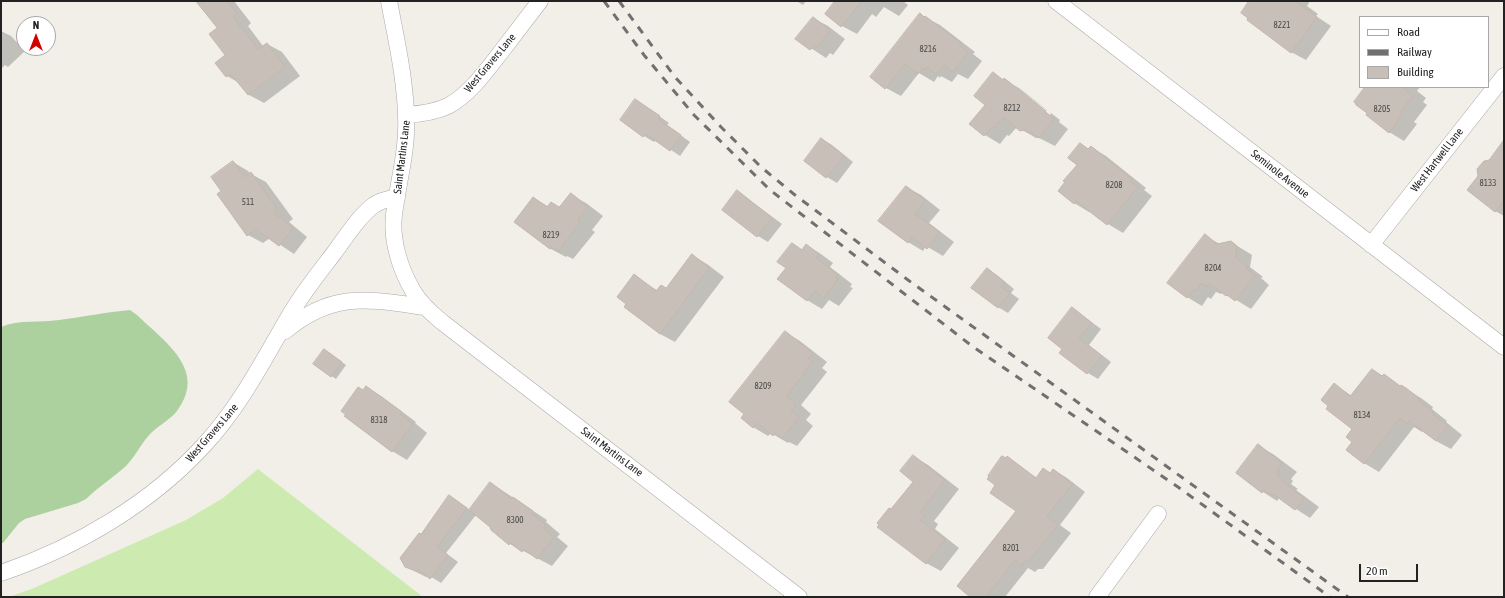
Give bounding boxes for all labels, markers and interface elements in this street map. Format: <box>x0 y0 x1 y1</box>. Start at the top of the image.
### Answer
north arrow <box>16 16 56 56</box>
legend <box>1359 16 1489 88</box>
text: N <box>33 19 39 31</box>
house number: 8221 <box>1274 20 1290 30</box>
text: Road <box>1397 25 1420 39</box>
street label: West Gravers Lane <box>462 31 518 95</box>
house number: 8216 <box>920 44 936 54</box>
text: Railway <box>1397 45 1432 59</box>
text: Building <box>1397 65 1434 79</box>
house number: 8212 <box>1004 103 1020 113</box>
house number: 8205 <box>1374 104 1390 114</box>
street label: Saint Martins Lane <box>391 119 413 195</box>
street label: West Hartwell Lane <box>1408 125 1466 195</box>
street label: Seminole Avenue <box>1248 147 1312 201</box>
house number: 8133 <box>1480 178 1496 188</box>
house number: 8208 <box>1106 180 1122 190</box>
house number: 511 <box>242 197 254 207</box>
house number: 8219 <box>543 230 559 240</box>
house number: 8204 <box>1205 263 1221 273</box>
house number: 8209 <box>755 381 771 391</box>
street label: West Gravers Lane <box>183 401 241 465</box>
house number: 8134 <box>1354 410 1370 420</box>
house number: 8318 <box>371 415 387 425</box>
street label: Saint Martins Lane <box>578 424 646 480</box>
house number: 8300 <box>507 515 523 525</box>
house number: 8201 <box>1003 543 1019 553</box>
scale bar <box>1361 556 1420 582</box>
text: 20 m <box>1366 564 1388 578</box>

